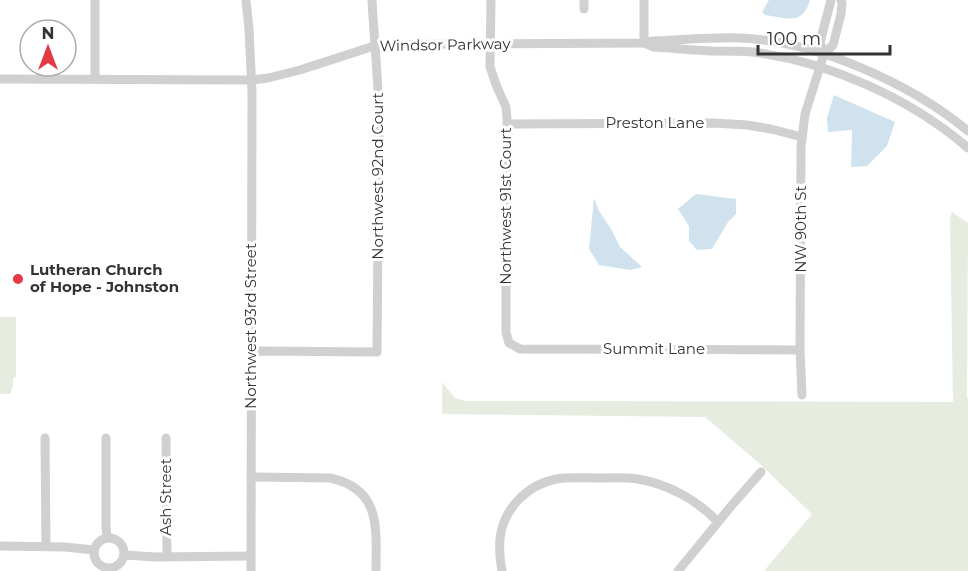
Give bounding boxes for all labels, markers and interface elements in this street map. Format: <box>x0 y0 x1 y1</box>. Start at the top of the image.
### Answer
north arrow <box>18 18 78 78</box>
scale bar <box>758 18 890 56</box>
text: N <box>42 24 54 43</box>
text: 100 m <box>767 28 821 50</box>
street label: Windsor Parkway <box>379 34 511 55</box>
street label: Northwest 92nd Court <box>368 92 387 260</box>
street label: Preston Lane <box>606 113 704 132</box>
street label: Northwest 91st Court <box>496 127 515 285</box>
street label: NW 90th St <box>791 185 810 273</box>
street label: Northwest 93rd Street <box>241 243 260 409</box>
place label: Lutheran Church of Hope - Johnston <box>30 260 179 296</box>
marker: Lutheran Church of Hope - Johnston <box>11 272 25 286</box>
street label: Summit Lane <box>603 339 705 358</box>
street label: Ash Street <box>156 458 175 536</box>

